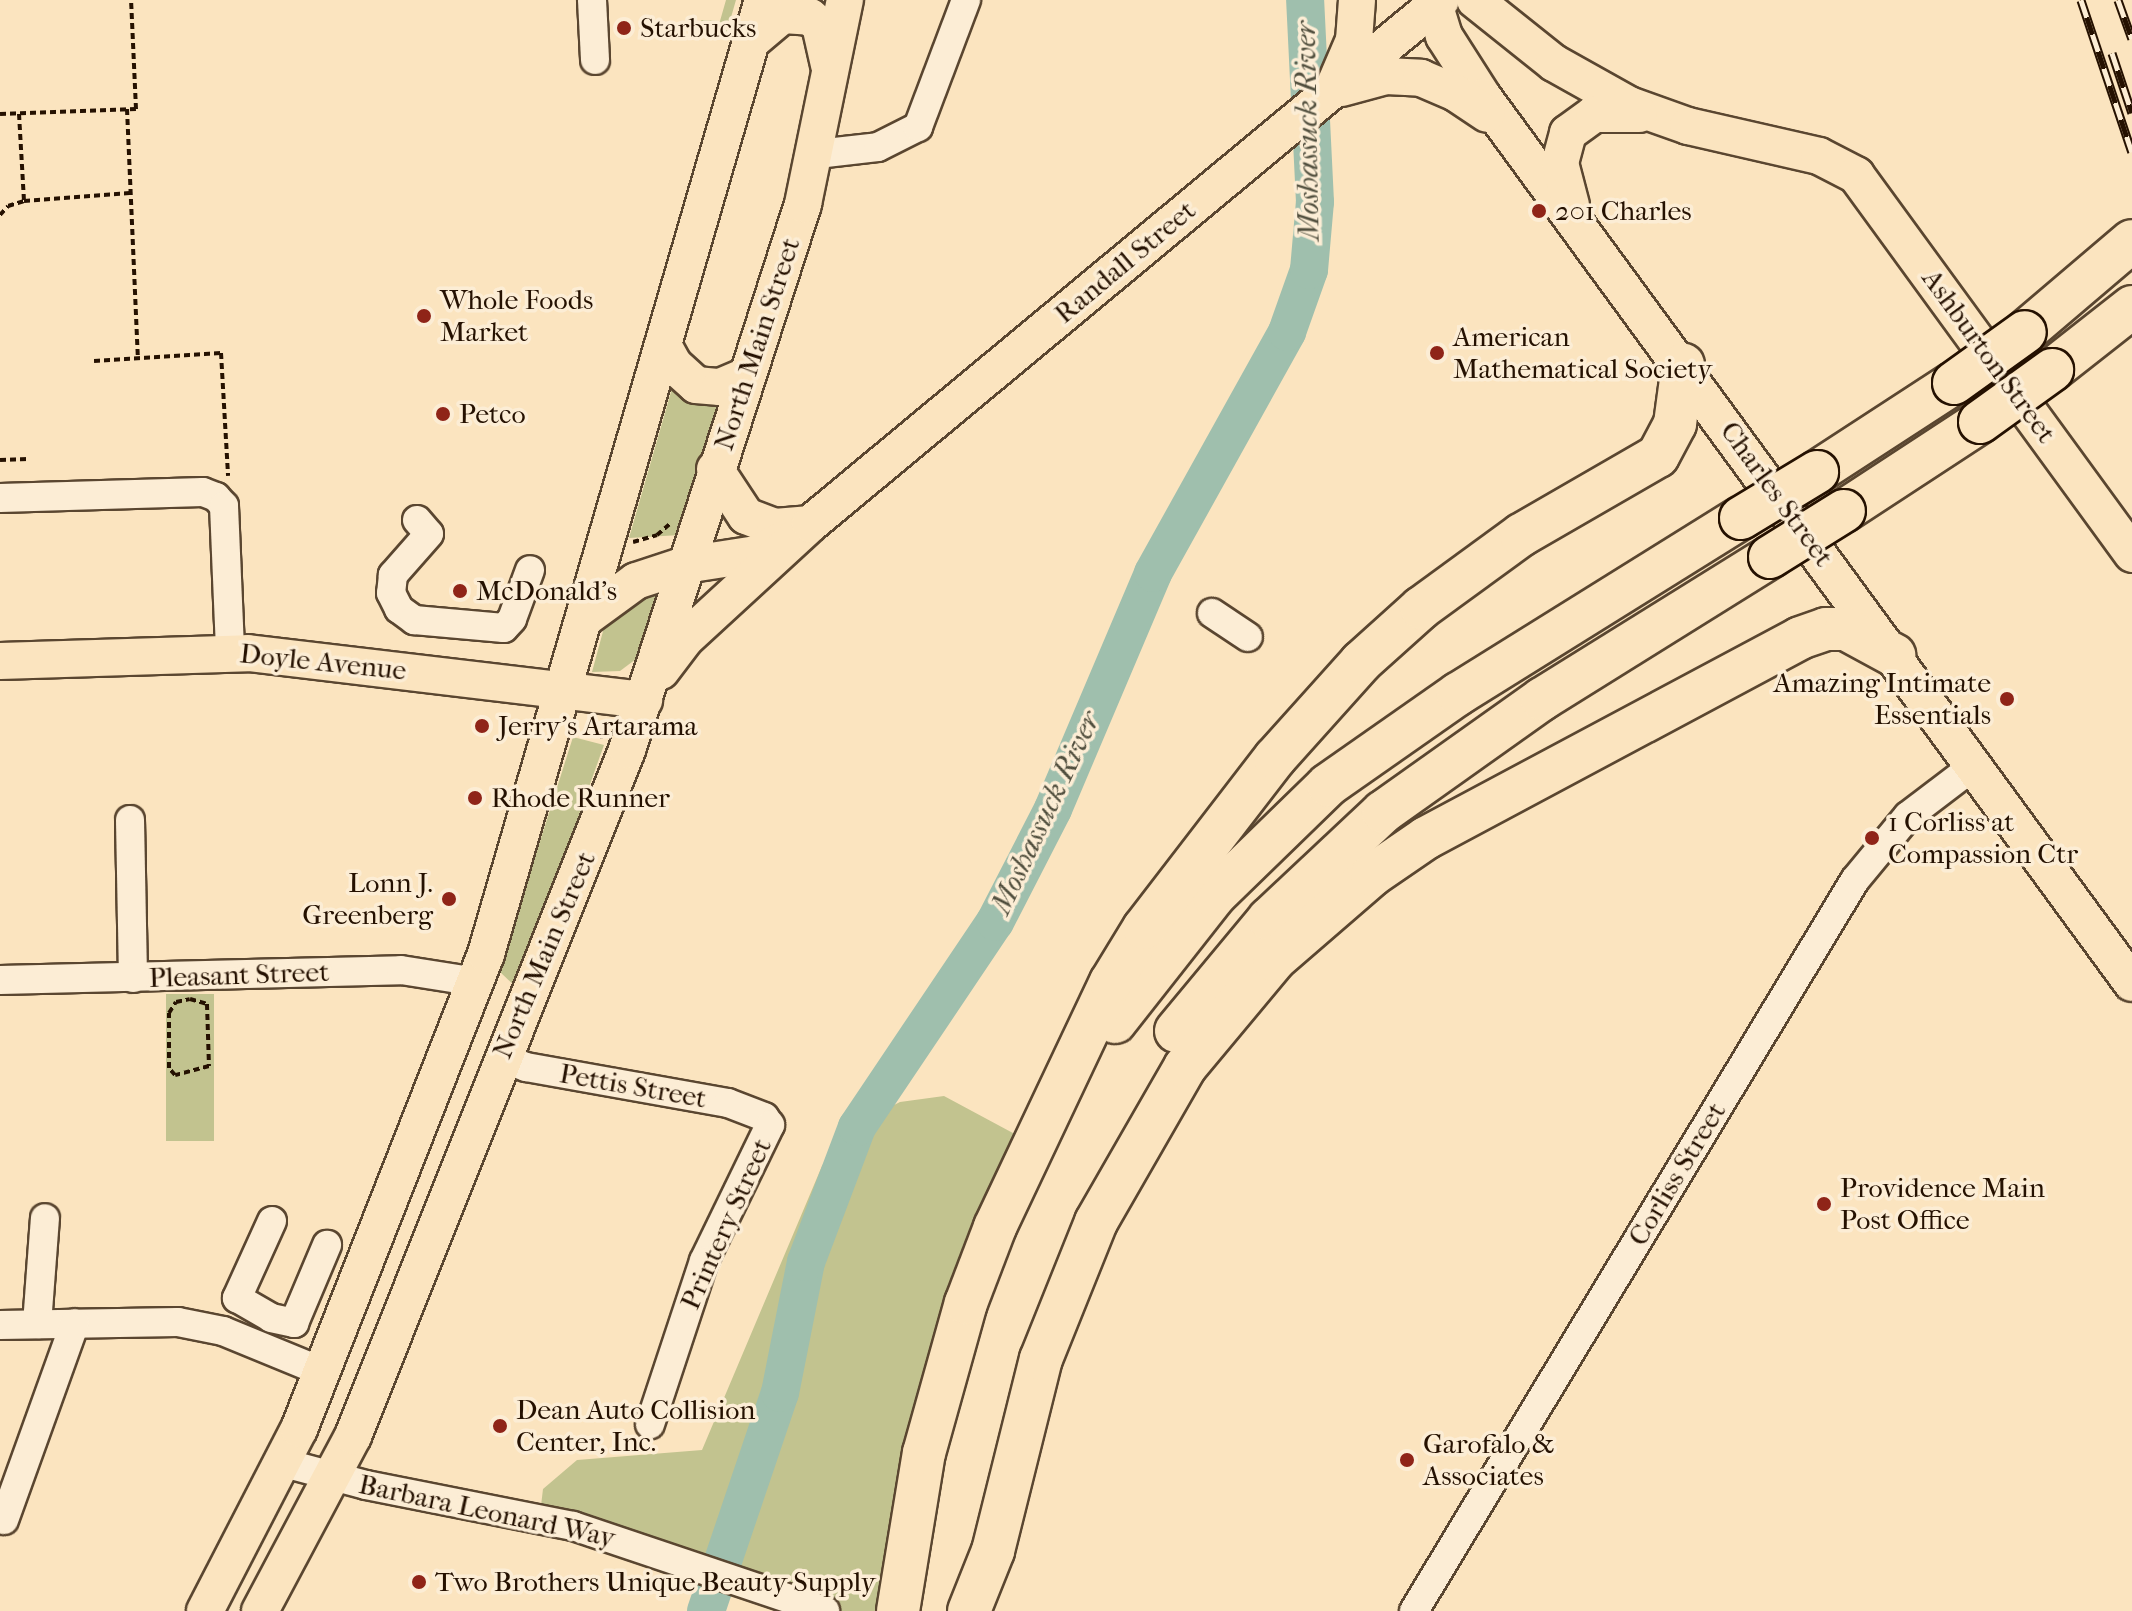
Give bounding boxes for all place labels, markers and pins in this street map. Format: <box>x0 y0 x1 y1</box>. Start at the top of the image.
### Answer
place label: Starbucks <box>640 11 756 45</box>
marker: Starbucks <box>615 19 633 37</box>
place label: 201 Charles <box>1555 194 1692 228</box>
marker: 201 Charles <box>1530 202 1548 220</box>
place label: Whole Foods Market <box>440 283 593 349</box>
marker: Whole Foods Market <box>415 307 433 325</box>
place label: American Mathematical Society <box>1453 320 1712 386</box>
marker: American Mathematical Society <box>1428 344 1446 362</box>
place label: Petco <box>459 397 526 431</box>
marker: Petco <box>434 405 452 423</box>
place label: McDonald's <box>476 574 617 608</box>
marker: McDonald's <box>451 582 469 600</box>
place label: Amazing Intimate Essentials <box>1773 666 1991 732</box>
marker: Amazing Intimate Essentials <box>1998 690 2016 708</box>
place label: Jerry's Artarama <box>498 709 698 743</box>
marker: Jerry's Artarama <box>473 717 491 735</box>
place label: Rhode Runner <box>491 781 670 815</box>
marker: Rhode Runner <box>466 789 484 807</box>
place label: 1 Corliss at Compassion Ctr <box>1888 805 2078 871</box>
marker: 1 Corliss at Compassion Ctr <box>1863 829 1881 847</box>
place label: Lonn J. Greenberg <box>302 866 433 932</box>
marker: Lonn J. Greenberg <box>440 890 458 908</box>
place label: Providence Main Post Office <box>1840 1171 2045 1237</box>
marker: Providence Main Post Office <box>1815 1195 1833 1213</box>
place label: Dean Auto Collision Center, Inc. <box>516 1393 756 1459</box>
marker: Dean Auto Collision Center, Inc. <box>491 1417 509 1435</box>
place label: Garofalo & Associates <box>1423 1427 1554 1493</box>
marker: Garofalo & Associates <box>1398 1451 1416 1469</box>
place label: Two Brothers Unique Beauty Supply <box>435 1565 876 1599</box>
marker: Two Brothers Unique Beauty Supply <box>410 1573 428 1591</box>

